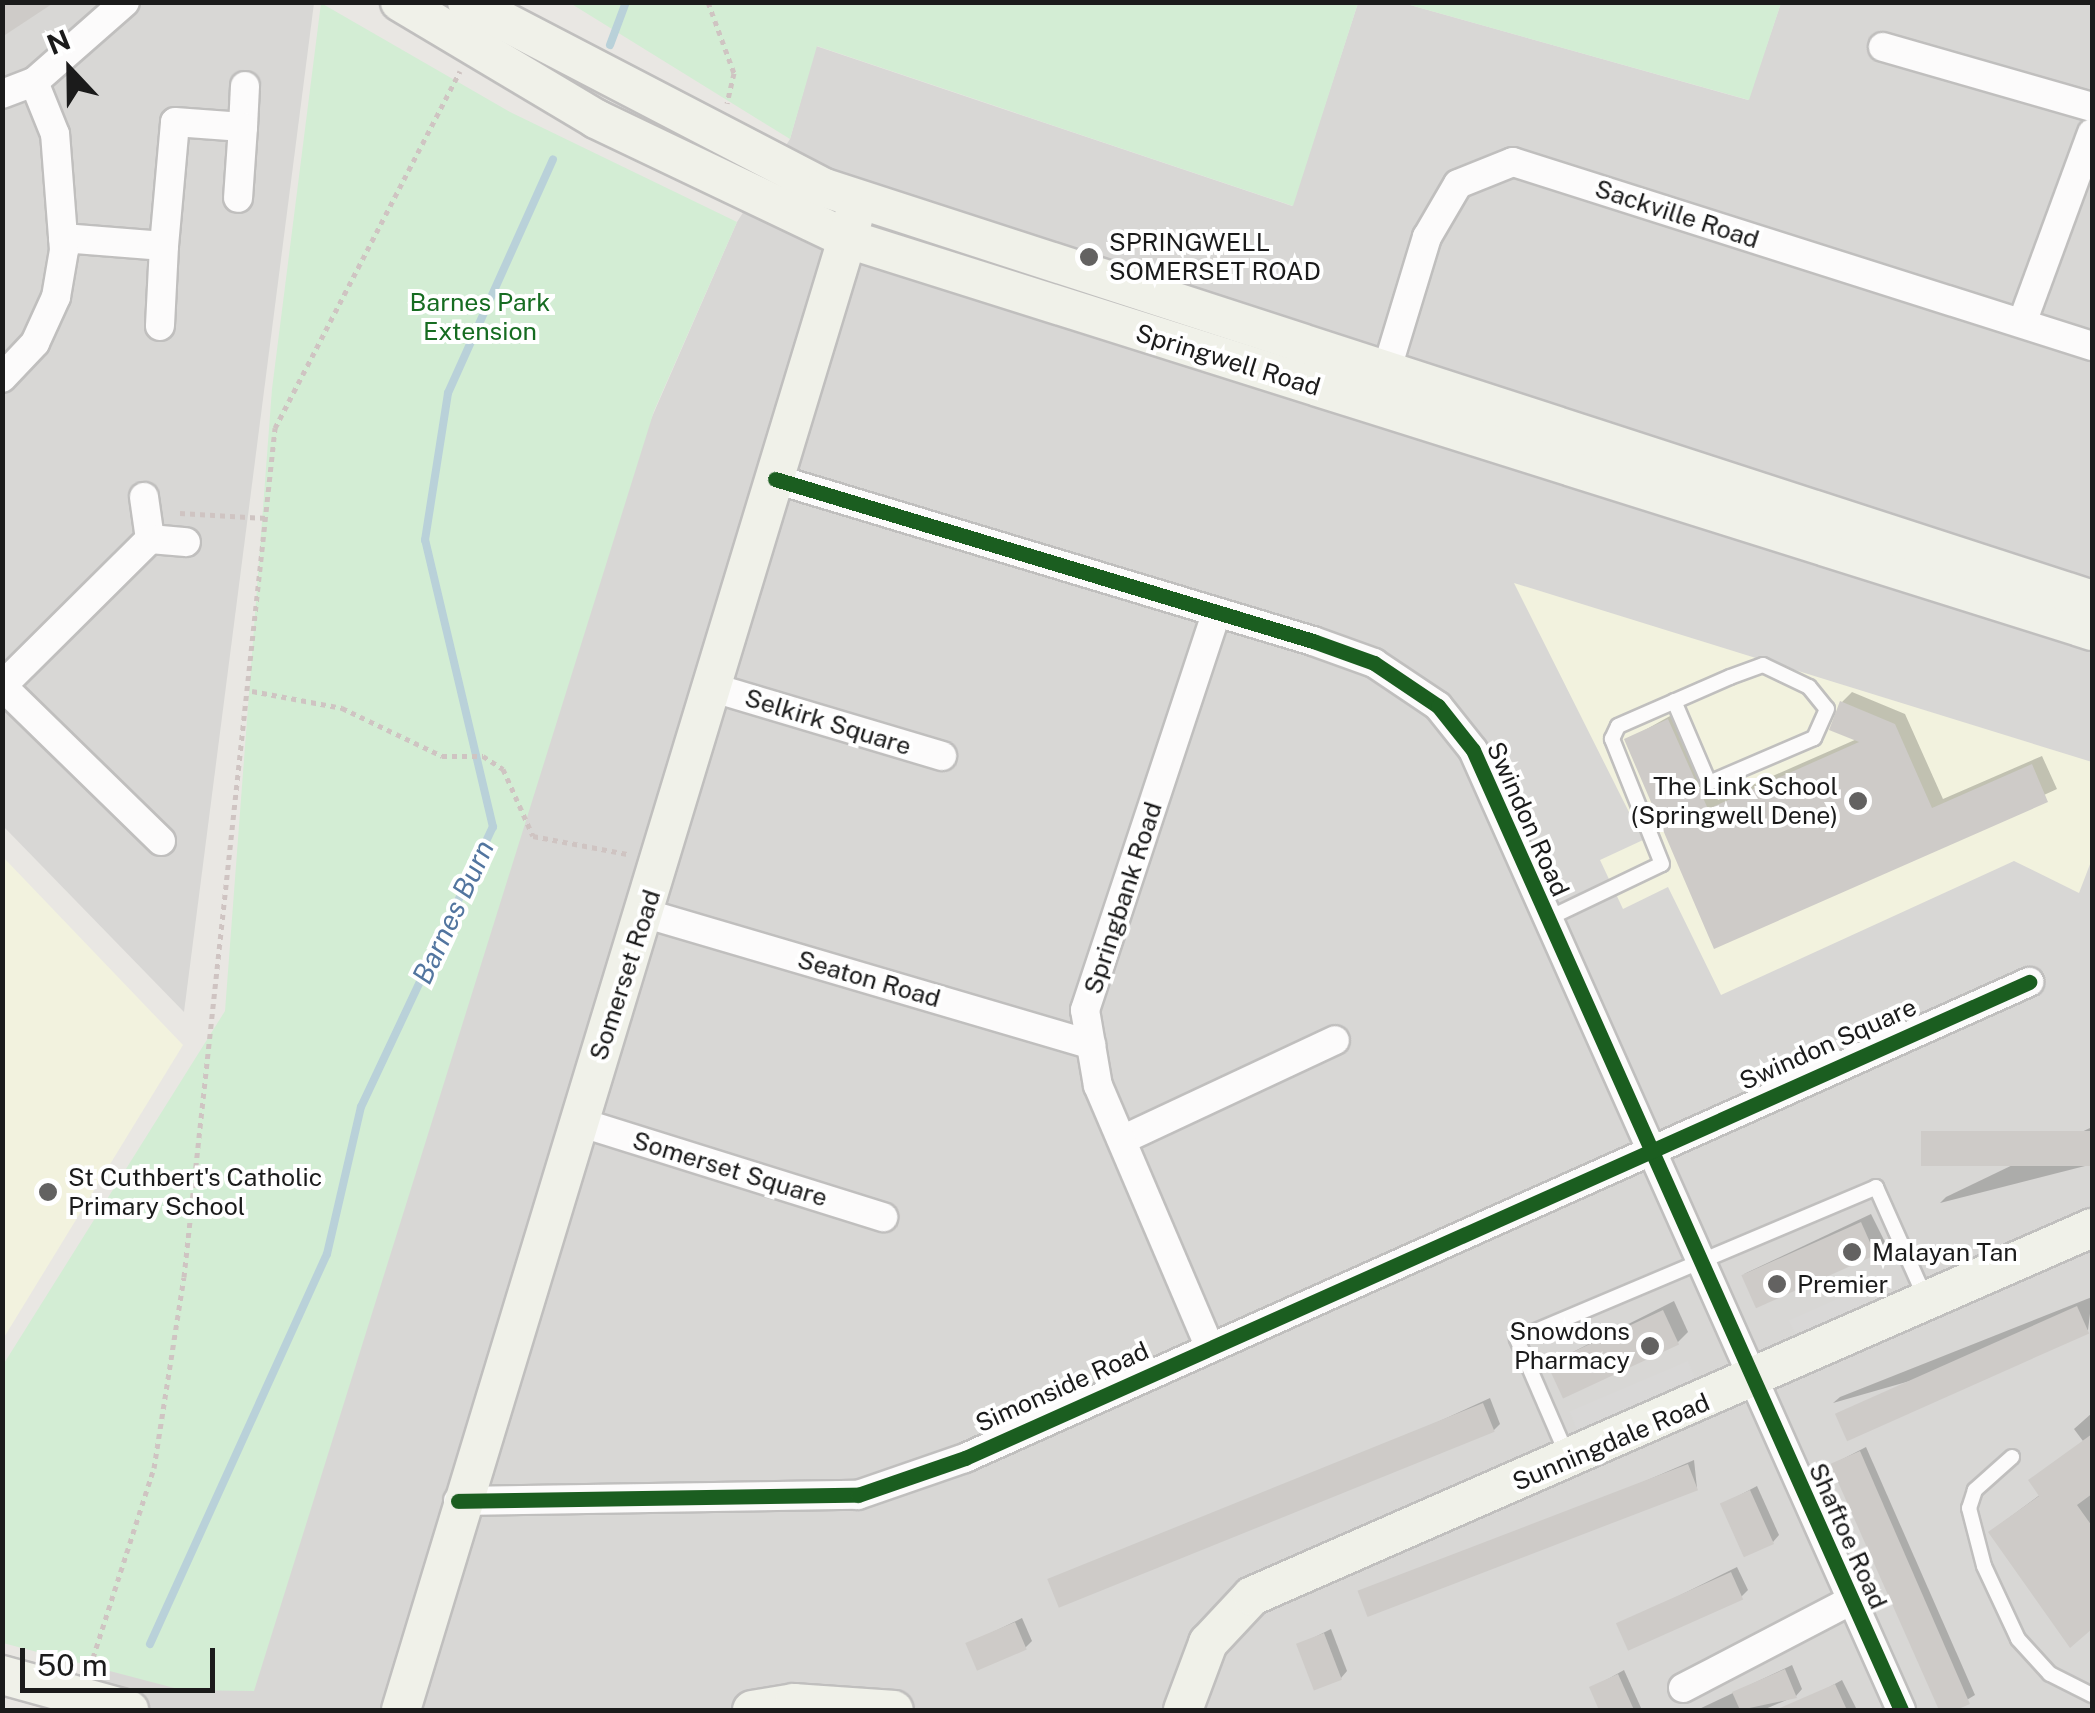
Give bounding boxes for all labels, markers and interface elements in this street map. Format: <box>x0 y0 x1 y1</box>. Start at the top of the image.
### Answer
north arrow <box>20 20 120 120</box>
text: N <box>42 22 75 61</box>
street label: Sackville Road <box>1591 173 1763 255</box>
place label: SPRINGWELL SOMERSET ROAD <box>1109 228 1321 287</box>
marker: SPRINGWELL SOMERSET ROAD <box>1078 246 1100 268</box>
park label: Barnes Park Extension <box>410 288 550 347</box>
street label: Springwell Road <box>1132 318 1324 402</box>
street label: Selkirk Square <box>741 682 915 762</box>
street label: Swindon Road <box>1481 737 1575 901</box>
place label: The Link School (Springwell Dene) <box>1631 772 1838 831</box>
marker: The Link School (Springwell Dene) <box>1847 790 1869 812</box>
street label: Springbank Road <box>1078 798 1168 998</box>
water label: Barnes Burn <box>405 835 501 989</box>
street label: Somerset Road <box>583 886 667 1064</box>
street label: Seaton Road <box>794 944 944 1014</box>
street label: Swindon Square <box>1735 992 1921 1096</box>
street label: Somerset Square <box>629 1125 831 1213</box>
place label: St Cuthbert's Catholic Primary School <box>68 1163 322 1222</box>
marker: St Cuthbert's Catholic Primary School <box>37 1181 59 1203</box>
place label: Malayan Tan <box>1872 1237 2018 1267</box>
marker: Malayan Tan <box>1841 1241 1863 1263</box>
place label: Premier <box>1797 1269 1888 1299</box>
marker: Premier <box>1766 1273 1788 1295</box>
place label: Snowdons Pharmacy <box>1510 1317 1630 1376</box>
street label: Simonside Road <box>971 1335 1153 1439</box>
marker: Snowdons Pharmacy <box>1639 1335 1661 1357</box>
street label: Sunningdale Road <box>1508 1387 1714 1497</box>
street label: Shaftoe Road <box>1802 1458 1894 1614</box>
scale bar <box>25 1628 220 1690</box>
text: 50 m <box>37 1647 108 1683</box>

